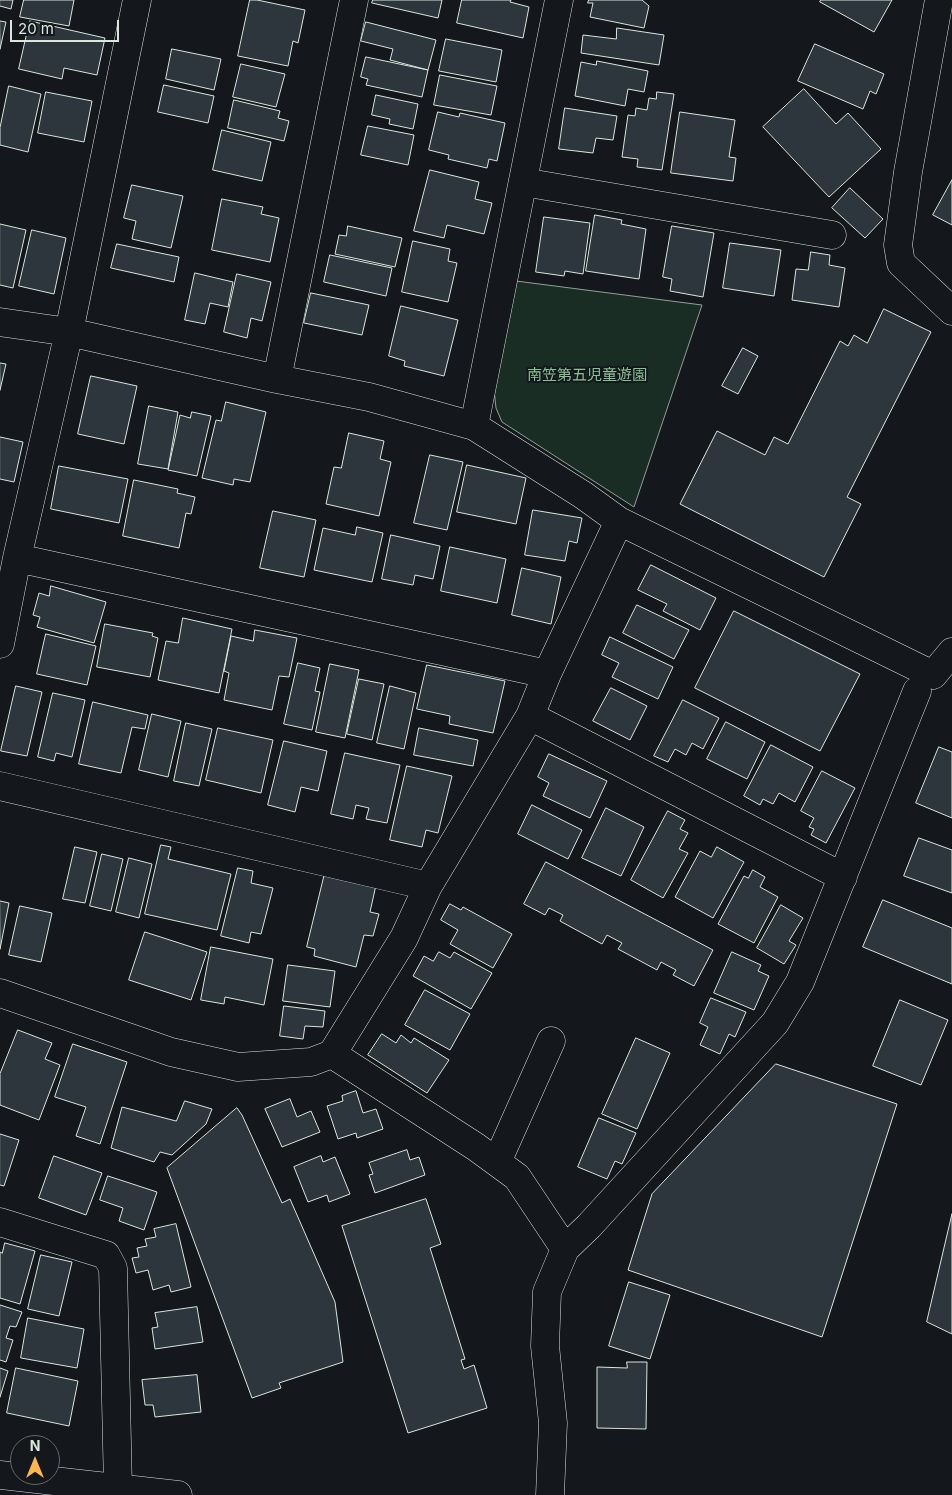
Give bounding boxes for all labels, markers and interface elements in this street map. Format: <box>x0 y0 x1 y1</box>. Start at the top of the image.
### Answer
scale bar <box>12 10 121 42</box>
text: 20 m <box>18 19 54 38</box>
park label: 南笠第五児童遊園 <box>527 366 647 384</box>
north arrow <box>10 1435 60 1485</box>
text: N <box>30 1437 40 1454</box>

